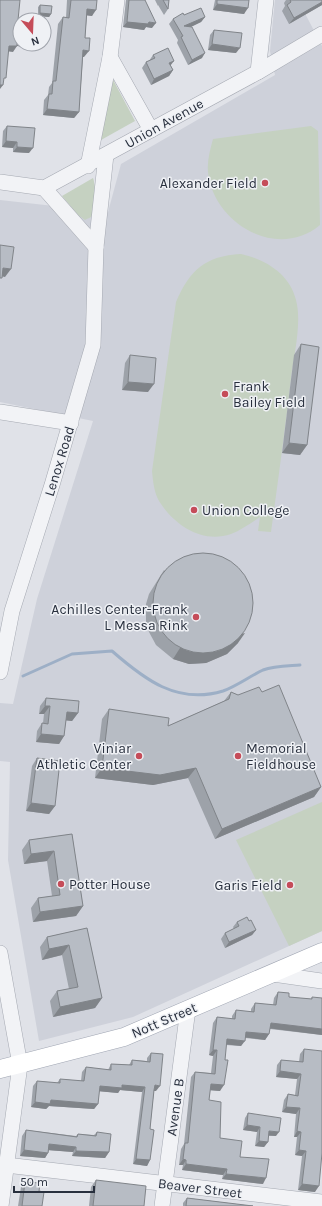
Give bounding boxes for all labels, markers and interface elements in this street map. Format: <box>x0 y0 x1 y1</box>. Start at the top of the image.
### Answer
north arrow <box>12 12 52 52</box>
text: N <box>29 34 41 48</box>
street label: Union Avenue <box>122 95 207 152</box>
place label: Alexander Field <box>160 175 257 192</box>
marker: Alexander Field <box>260 178 270 188</box>
place label: Frank Bailey Field <box>233 378 305 411</box>
marker: Frank Bailey Field <box>220 389 230 399</box>
street label: Lenox Road <box>41 424 78 498</box>
place label: Union College <box>202 502 290 519</box>
marker: Union College <box>189 505 199 515</box>
place label: Achilles Center-Frank L Messa Rink <box>51 601 188 634</box>
marker: Achilles Center-Frank L Messa Rink <box>191 612 201 622</box>
place label: Viniar Athletic Center <box>36 740 132 773</box>
place label: Memorial Fieldhouse <box>246 740 316 773</box>
marker: Viniar Athletic Center <box>134 751 144 761</box>
marker: Memorial Fieldhouse <box>233 751 243 761</box>
place label: Potter House <box>69 876 151 893</box>
place label: Garis Field <box>214 877 282 894</box>
marker: Potter House <box>56 879 66 889</box>
marker: Garis Field <box>285 880 295 890</box>
street label: Nott Street <box>129 999 200 1042</box>
street label: Avenue B <box>163 1077 188 1137</box>
scale bar <box>14 1168 94 1194</box>
text: 50 m <box>20 1175 48 1189</box>
street label: Beaver Street <box>157 1175 243 1202</box>

